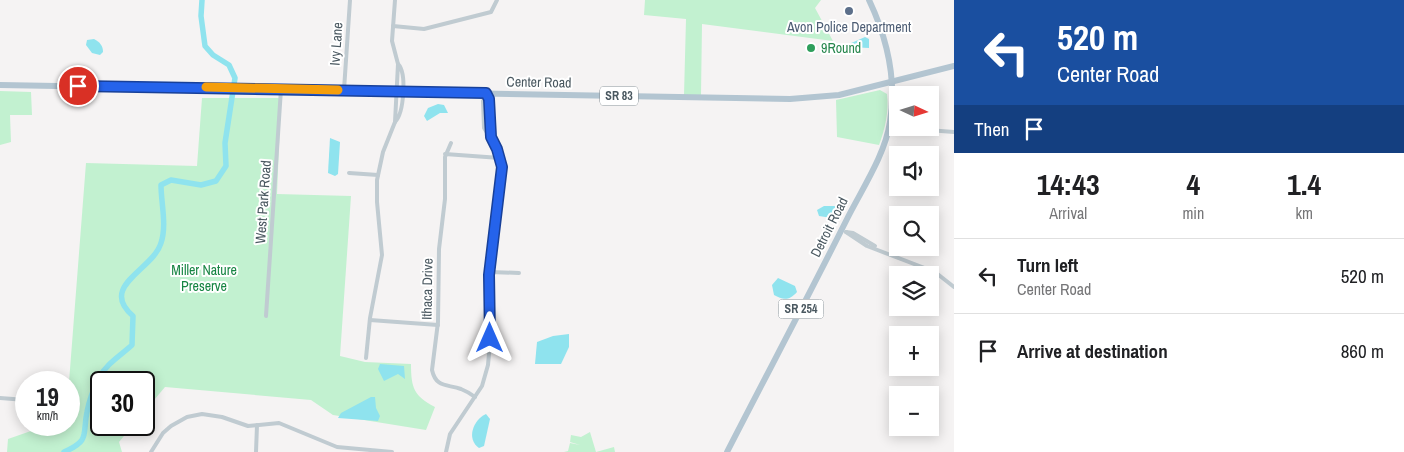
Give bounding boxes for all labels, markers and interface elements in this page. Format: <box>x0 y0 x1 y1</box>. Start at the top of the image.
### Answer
marker: Avon Police Department <box>843 5 855 17</box>
text: 520 m <box>1057 14 1138 61</box>
place label: Avon Police Department <box>786 18 911 36</box>
icon: left <box>974 20 1039 85</box>
street label: Ivy Lane <box>326 22 346 66</box>
place label: 9Round <box>821 39 861 57</box>
marker: 9Round <box>805 42 817 54</box>
text: Center Road <box>1057 59 1159 89</box>
pin <box>57 65 99 107</box>
icon: arrive <box>64 72 92 100</box>
street label: Center Road <box>506 72 572 92</box>
road number: SR 83 <box>600 86 638 105</box>
north arrow <box>889 86 939 136</box>
map controls <box>889 86 939 436</box>
icon: arrive <box>1020 115 1048 143</box>
text: Then <box>974 116 1010 142</box>
button: sound <box>889 146 939 196</box>
street label: West Park Road <box>251 160 275 244</box>
text: 14:43 <box>1037 164 1100 204</box>
text: 4 <box>1187 164 1200 204</box>
text: 1.4 <box>1287 164 1321 204</box>
street label: Detroit Road <box>806 194 852 260</box>
text: Arrival <box>1049 202 1087 224</box>
text: min <box>1182 202 1204 224</box>
text: km <box>1295 202 1313 224</box>
button: search <box>889 206 939 256</box>
text: Turn left <box>1017 252 1078 278</box>
street label: Ithaca Drive <box>417 258 437 320</box>
park label: Miller Nature Preserve <box>171 261 237 295</box>
icon: left <box>974 262 1002 290</box>
text: 520 m <box>1341 263 1384 289</box>
button: layers <box>889 266 939 316</box>
text: Center Road <box>1017 278 1091 300</box>
road number: SR 254 <box>778 300 824 318</box>
position arrow <box>463 311 515 363</box>
button: + <box>889 326 939 376</box>
icon: arrive <box>974 337 1002 365</box>
text: Arrive at destination <box>1017 338 1168 364</box>
text: 860 m <box>1341 338 1384 364</box>
speed limit sign: 30 <box>90 371 155 436</box>
text: 19 <box>36 380 59 414</box>
button: − <box>889 386 939 436</box>
text: km/h <box>37 408 58 424</box>

